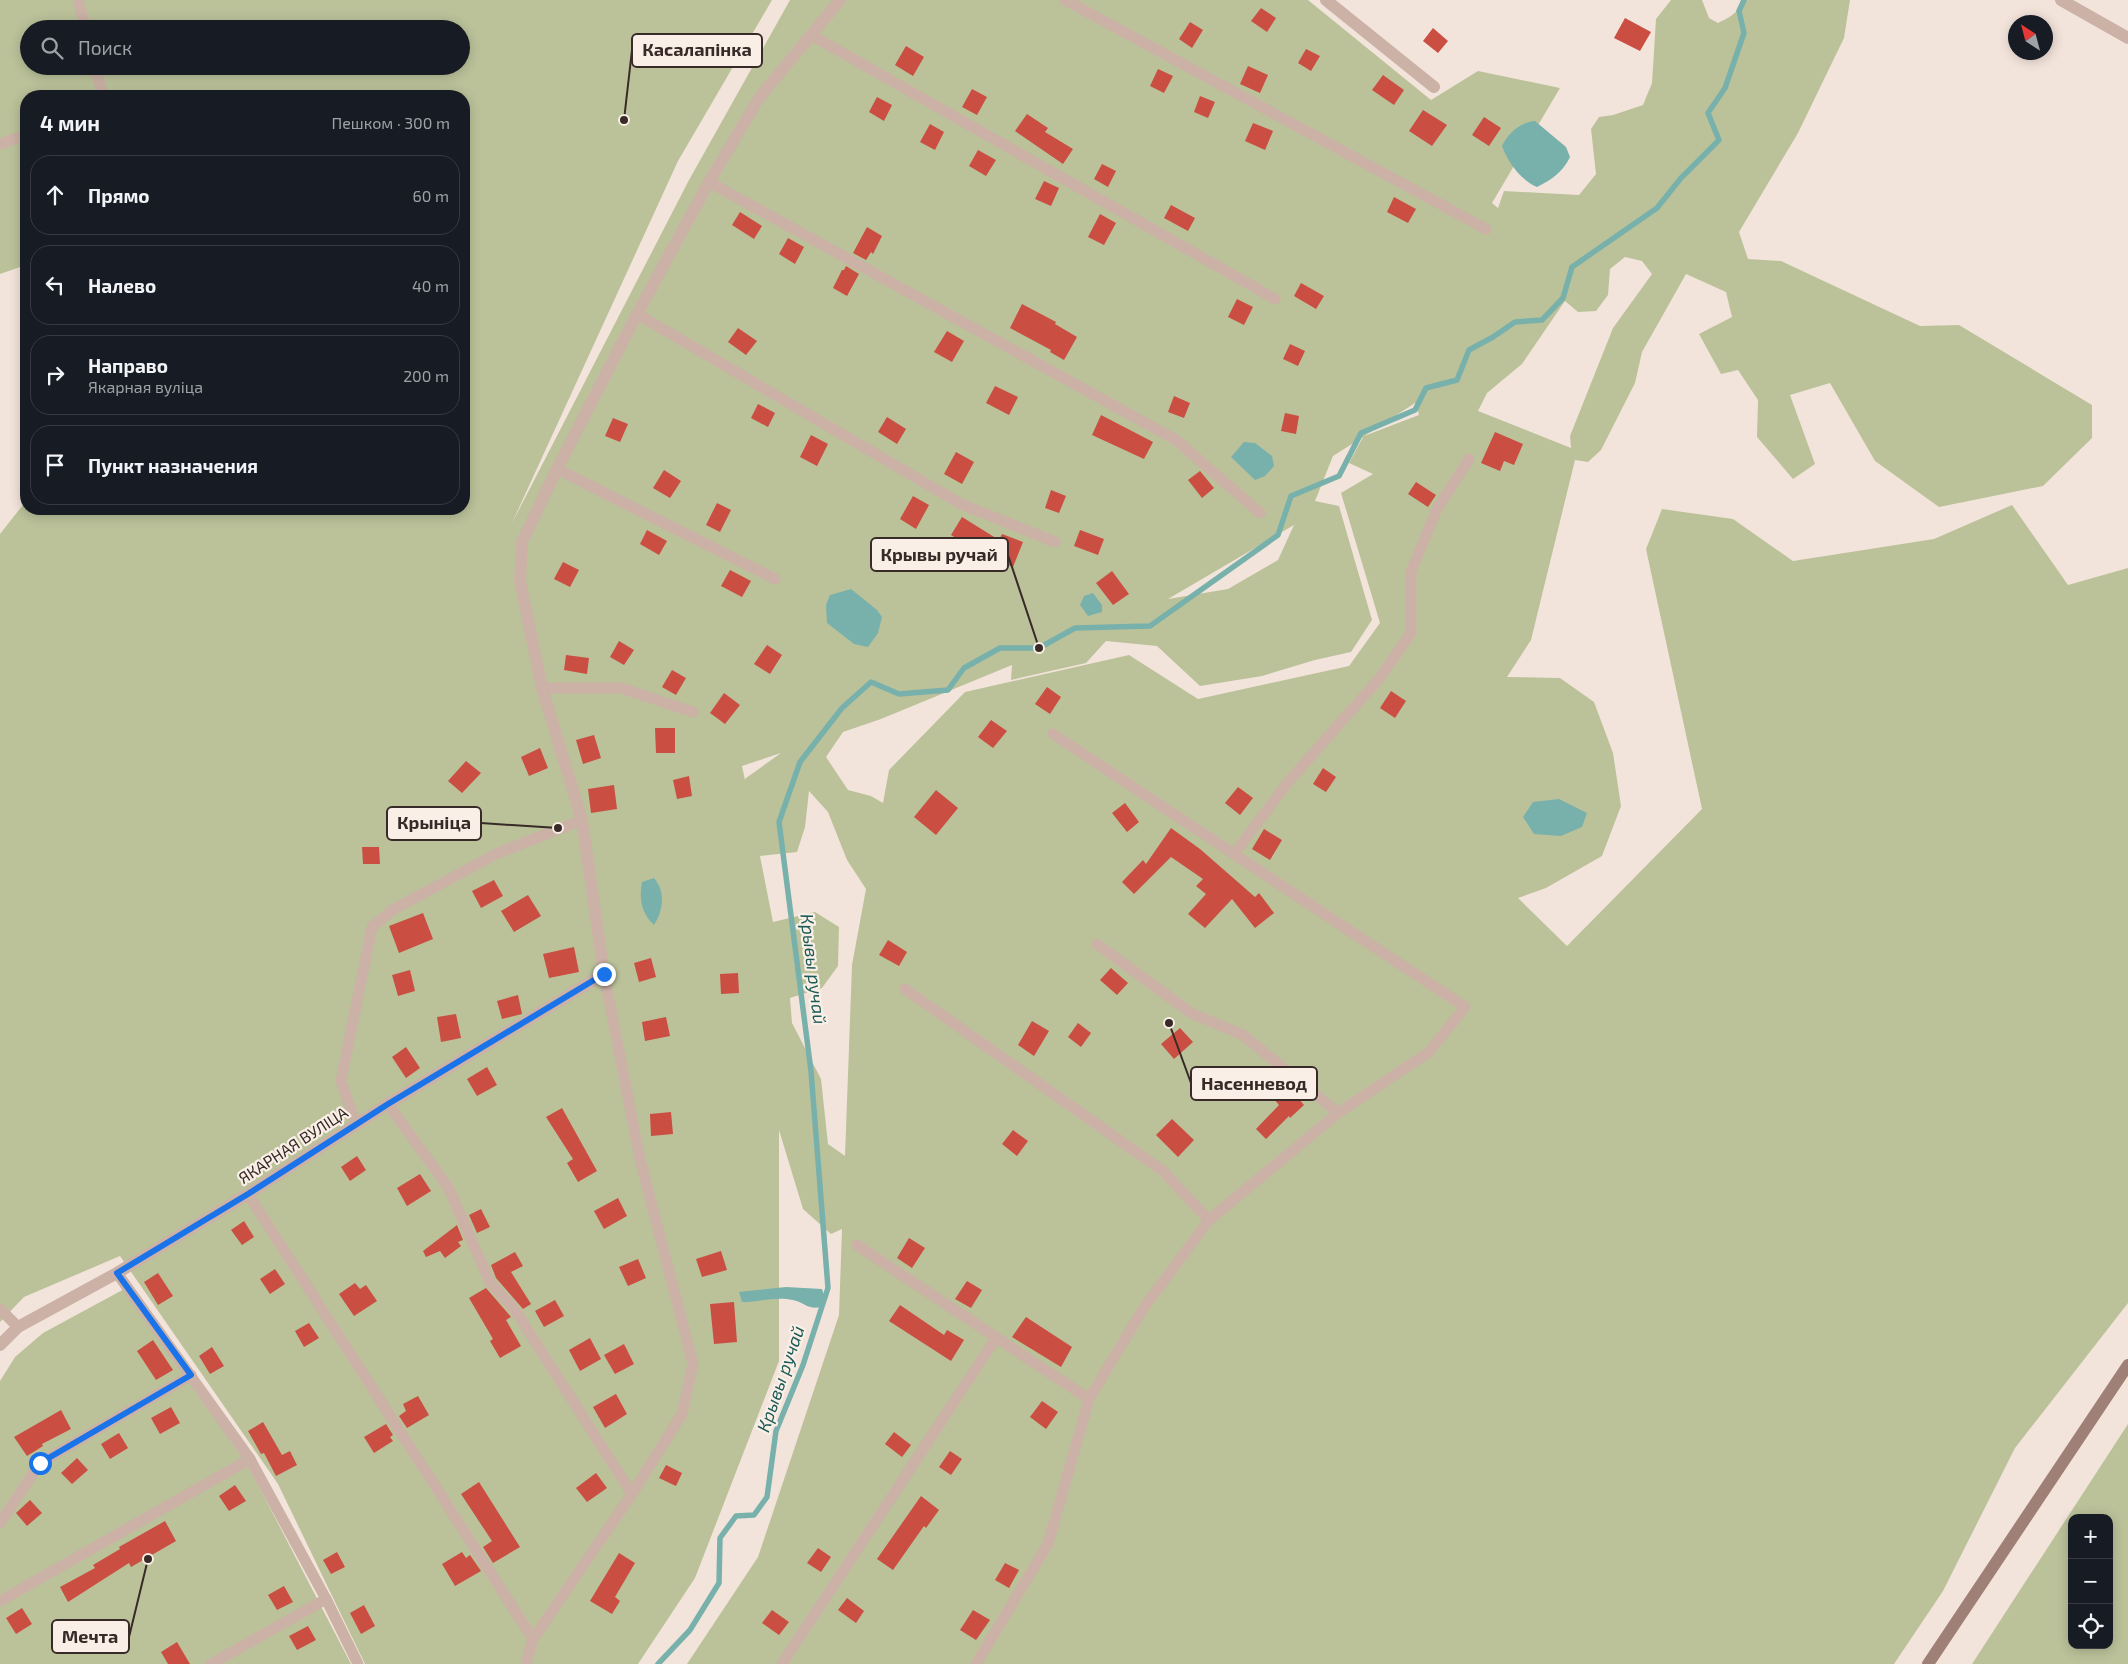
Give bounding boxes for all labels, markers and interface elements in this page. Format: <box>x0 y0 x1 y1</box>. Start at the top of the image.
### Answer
north arrow <box>2008 15 2053 60</box>
search box <box>20 20 470 75</box>
icon: search <box>38 34 66 62</box>
callout: Касалапінка <box>632 34 762 67</box>
text: Поиск <box>78 36 132 59</box>
text: Касалапінка <box>642 38 752 60</box>
text: 4 мин <box>40 110 100 135</box>
text: Пешком · 300 m <box>331 113 450 132</box>
icon: ahead <box>41 181 69 209</box>
text: Прямо <box>88 184 150 207</box>
text: 60 m <box>413 186 449 205</box>
icon: left <box>41 271 69 299</box>
text: Налево <box>88 274 156 297</box>
text: 40 m <box>412 276 449 295</box>
text: Направо <box>88 354 168 377</box>
icon: right <box>41 361 69 389</box>
text: 200 m <box>403 366 449 385</box>
text: Якарная вуліца <box>88 377 203 396</box>
icon: arrive <box>41 451 69 479</box>
text: Пункт назначения <box>88 454 258 477</box>
callout: Крывы ручай <box>871 538 1008 571</box>
text: Крывы ручай <box>880 543 998 565</box>
callout: Крыніца <box>387 807 481 840</box>
text: Крыніца <box>397 811 471 833</box>
water label: Крывы ручай <box>796 912 832 1025</box>
route end <box>593 963 616 986</box>
callout: Насенневод <box>1191 1067 1317 1100</box>
text: Насенневод <box>1201 1072 1307 1094</box>
street label: ЯКАРНАЯ ВУЛІЦА <box>234 1102 351 1187</box>
water label: Крывы ручай <box>752 1323 809 1435</box>
route start <box>29 1452 52 1475</box>
map controls <box>2068 1514 2113 1649</box>
button: + <box>2068 1514 2113 1559</box>
button: − <box>2068 1559 2113 1604</box>
button: locate <box>2068 1604 2113 1649</box>
callout: Мечта <box>52 1620 129 1653</box>
text: Мечта <box>62 1625 118 1647</box>

